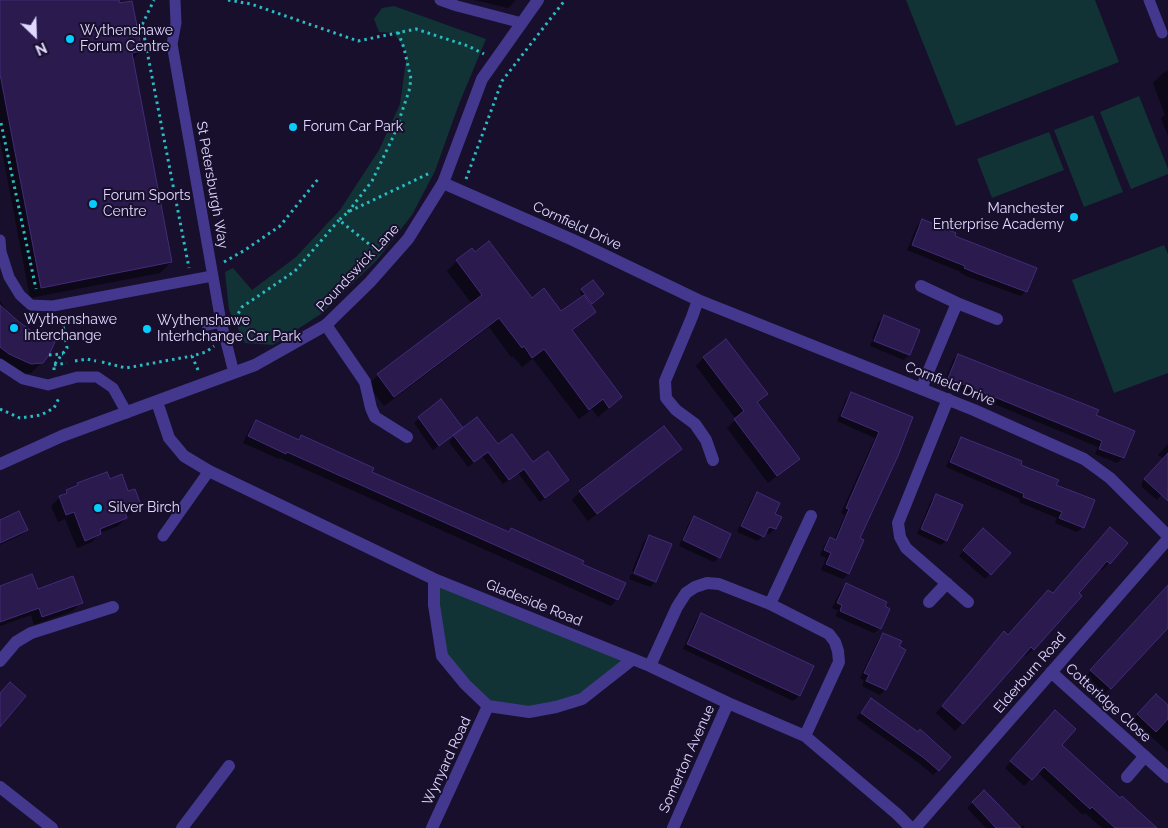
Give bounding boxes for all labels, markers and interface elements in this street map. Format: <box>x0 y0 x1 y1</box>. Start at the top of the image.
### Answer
north arrow <box>10 10 60 60</box>
place label: Wythenshawe Forum Centre <box>80 23 173 56</box>
marker: Wythenshawe Forum Centre <box>64 33 76 45</box>
text: N <box>33 39 49 58</box>
place label: Forum Car Park <box>303 119 403 135</box>
street label: St Petersburgh Way <box>193 120 231 250</box>
marker: Forum Car Park <box>287 121 299 133</box>
place label: Forum Sports Centre <box>103 188 191 220</box>
marker: Forum Sports Centre <box>87 198 99 210</box>
street label: Cornfield Drive <box>530 198 624 254</box>
place label: Manchester Enterprise Academy <box>933 201 1064 233</box>
marker: Manchester Enterprise Academy <box>1068 211 1080 223</box>
street label: Poundswick Lane <box>313 221 403 315</box>
place label: Wythenshawe Interchange <box>24 312 117 344</box>
place label: Wythenshawe Interhchange Car Park <box>157 313 301 346</box>
marker: Wythenshawe Interchange <box>8 322 20 334</box>
marker: Wythenshawe Interhchange Car Park <box>141 323 153 335</box>
street label: Cornfield Drive <box>902 358 998 410</box>
place label: Silver Birch <box>108 500 180 516</box>
marker: Silver Birch <box>92 502 104 514</box>
street label: Gladeside Road <box>483 576 585 630</box>
street label: Elderburn Road <box>990 629 1070 717</box>
street label: Cotteridge Close <box>1062 660 1154 746</box>
street label: Somerton Avenue <box>656 702 718 816</box>
street label: Wynyard Road <box>419 714 475 808</box>

